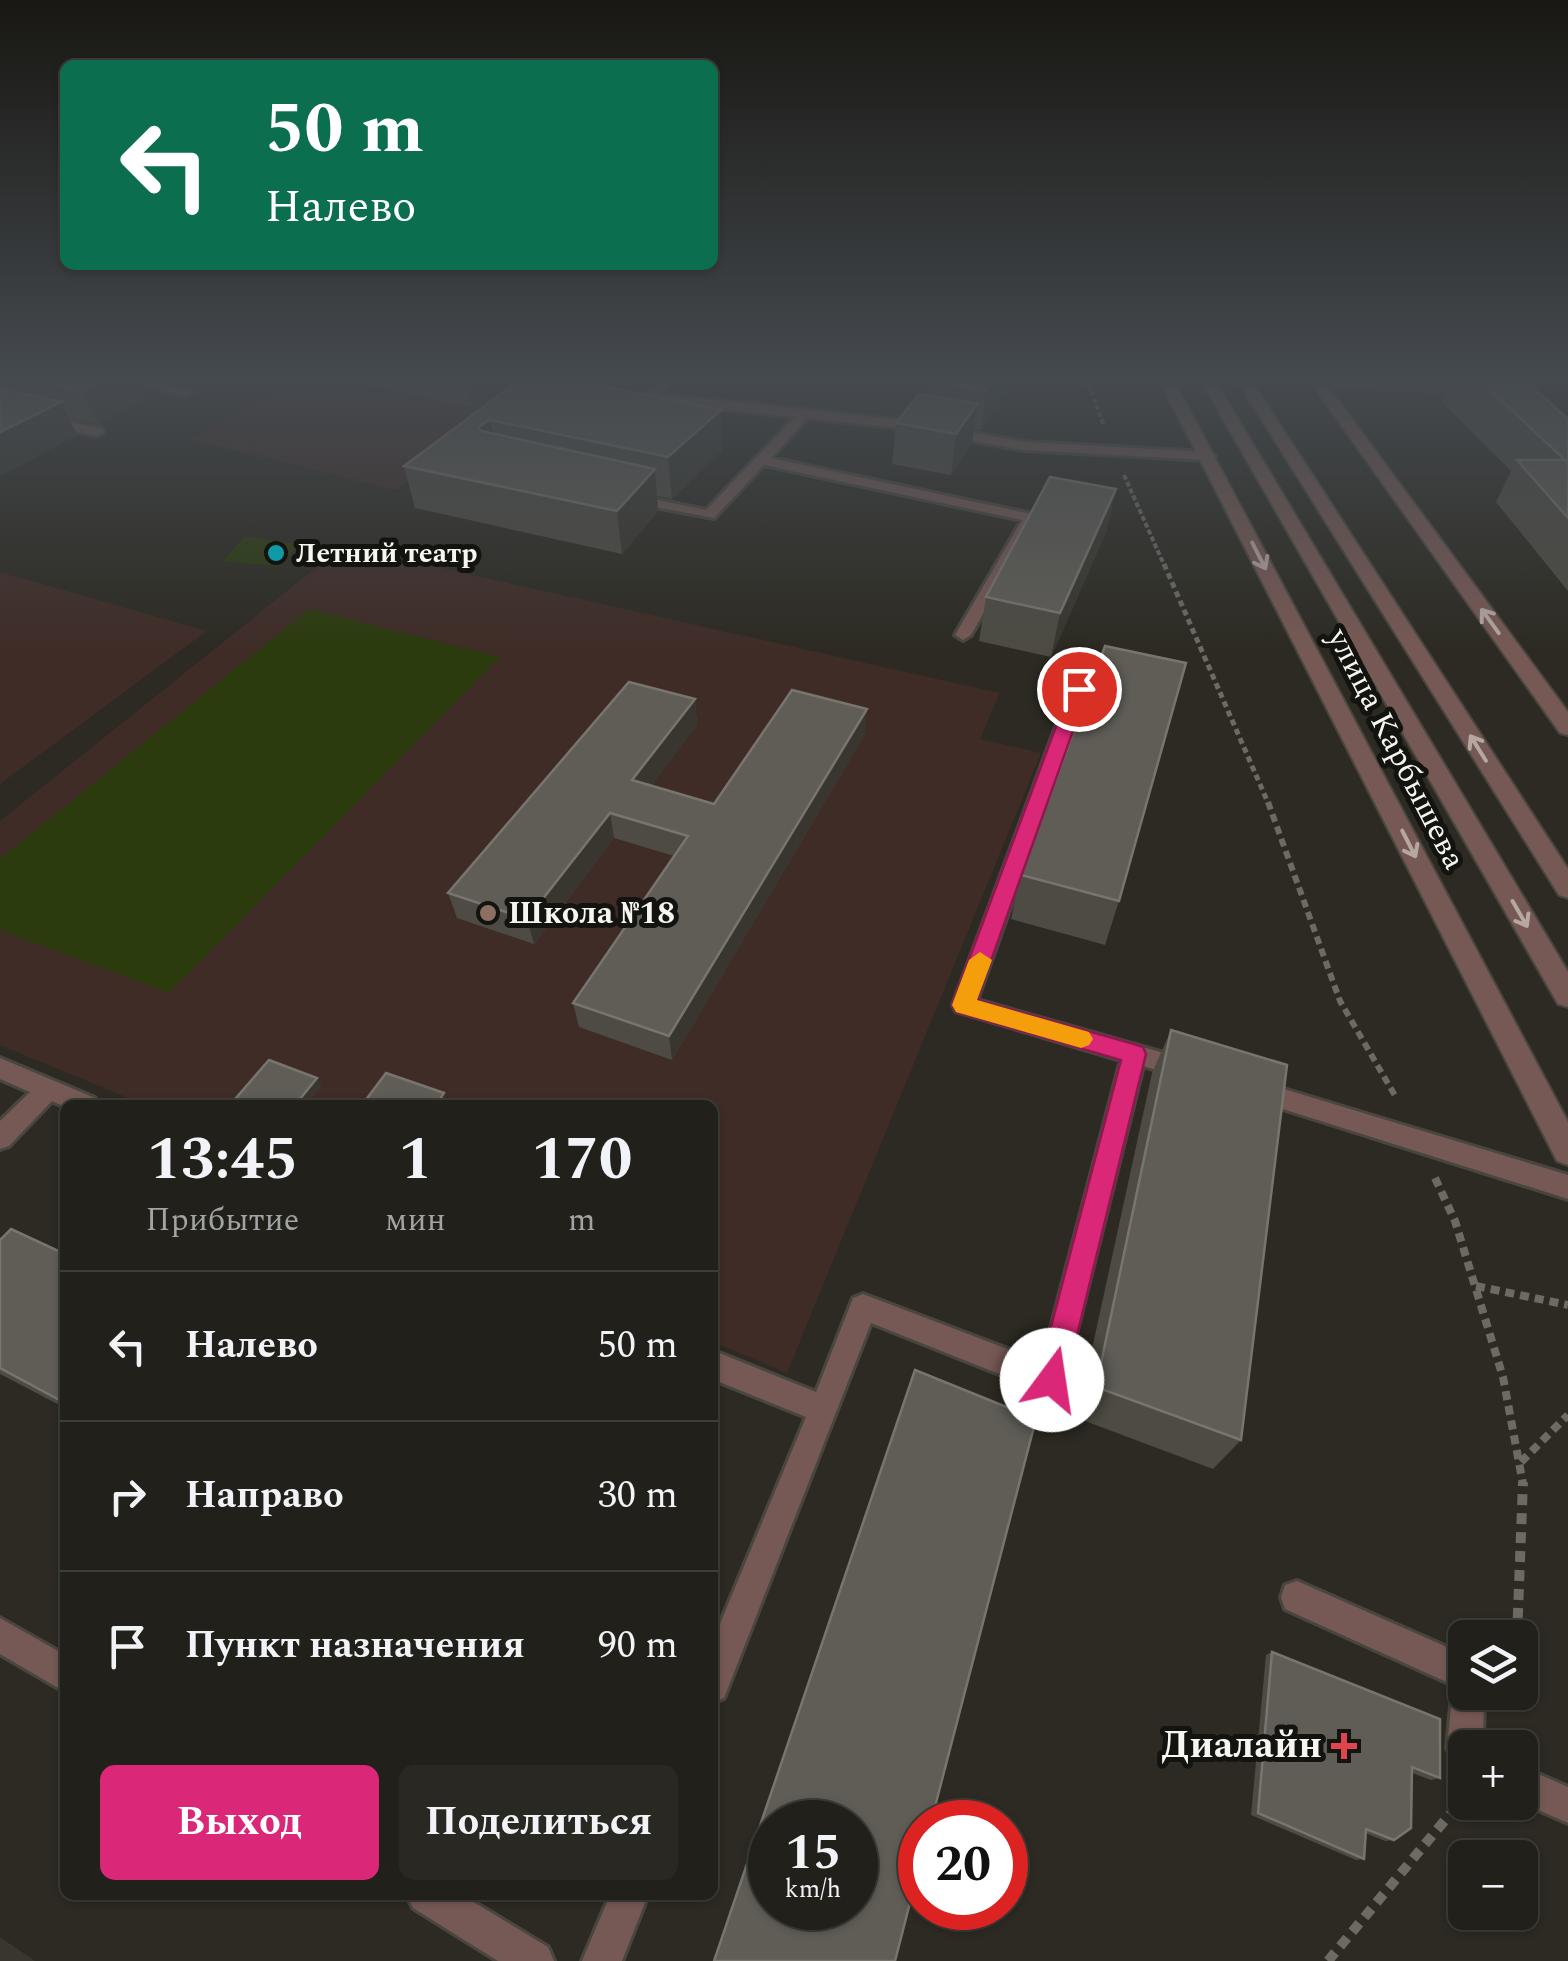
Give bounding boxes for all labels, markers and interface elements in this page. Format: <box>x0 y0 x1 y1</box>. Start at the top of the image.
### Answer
text: 50 m <box>265 77 424 183</box>
icon: left <box>100 100 230 230</box>
text: Налево <box>265 173 416 242</box>
place label: Летний театр <box>296 532 478 575</box>
one-way arrow <box>1250 540 1269 570</box>
marker: Летний театр <box>265 542 287 564</box>
one-way arrow <box>1480 608 1501 635</box>
street label: улица Карбышева <box>1314 619 1478 879</box>
pin <box>1037 647 1122 732</box>
icon: arrive <box>1052 662 1107 717</box>
one-way arrow <box>1468 734 1488 763</box>
one-way arrow <box>1400 829 1419 859</box>
place label: Школа №18 <box>508 889 675 938</box>
one-way arrow <box>1510 899 1530 928</box>
marker: Школа №18 <box>477 902 499 924</box>
text: 13:45 <box>147 1114 298 1206</box>
text: 1 <box>399 1114 432 1206</box>
text: 170 <box>531 1114 632 1206</box>
text: Прибытие <box>146 1196 299 1245</box>
text: мин <box>385 1196 446 1245</box>
text: m <box>568 1196 596 1245</box>
text: Налево <box>185 1317 318 1375</box>
text: 50 m <box>598 1317 678 1375</box>
icon: left <box>100 1319 155 1374</box>
position arrow <box>1000 1328 1104 1432</box>
text: Направо <box>185 1467 344 1525</box>
text: 30 m <box>598 1467 678 1525</box>
icon: right <box>100 1469 155 1524</box>
text: Пункт назначения <box>185 1617 525 1675</box>
text: 90 m <box>598 1617 678 1675</box>
icon: arrive <box>100 1619 155 1674</box>
map controls <box>1448 1620 1538 1930</box>
button: layers <box>1448 1620 1538 1710</box>
place label: Диалайн <box>1162 1717 1322 1775</box>
button: + <box>1448 1730 1538 1820</box>
marker: Диалайн <box>1331 1733 1357 1759</box>
button: Выход <box>100 1765 379 1880</box>
button: Поделиться <box>399 1765 678 1880</box>
speed limit sign: 20 <box>898 1800 1028 1930</box>
text: 15 <box>785 1815 841 1891</box>
button: − <box>1448 1840 1538 1930</box>
text: km/h <box>785 1871 841 1909</box>

